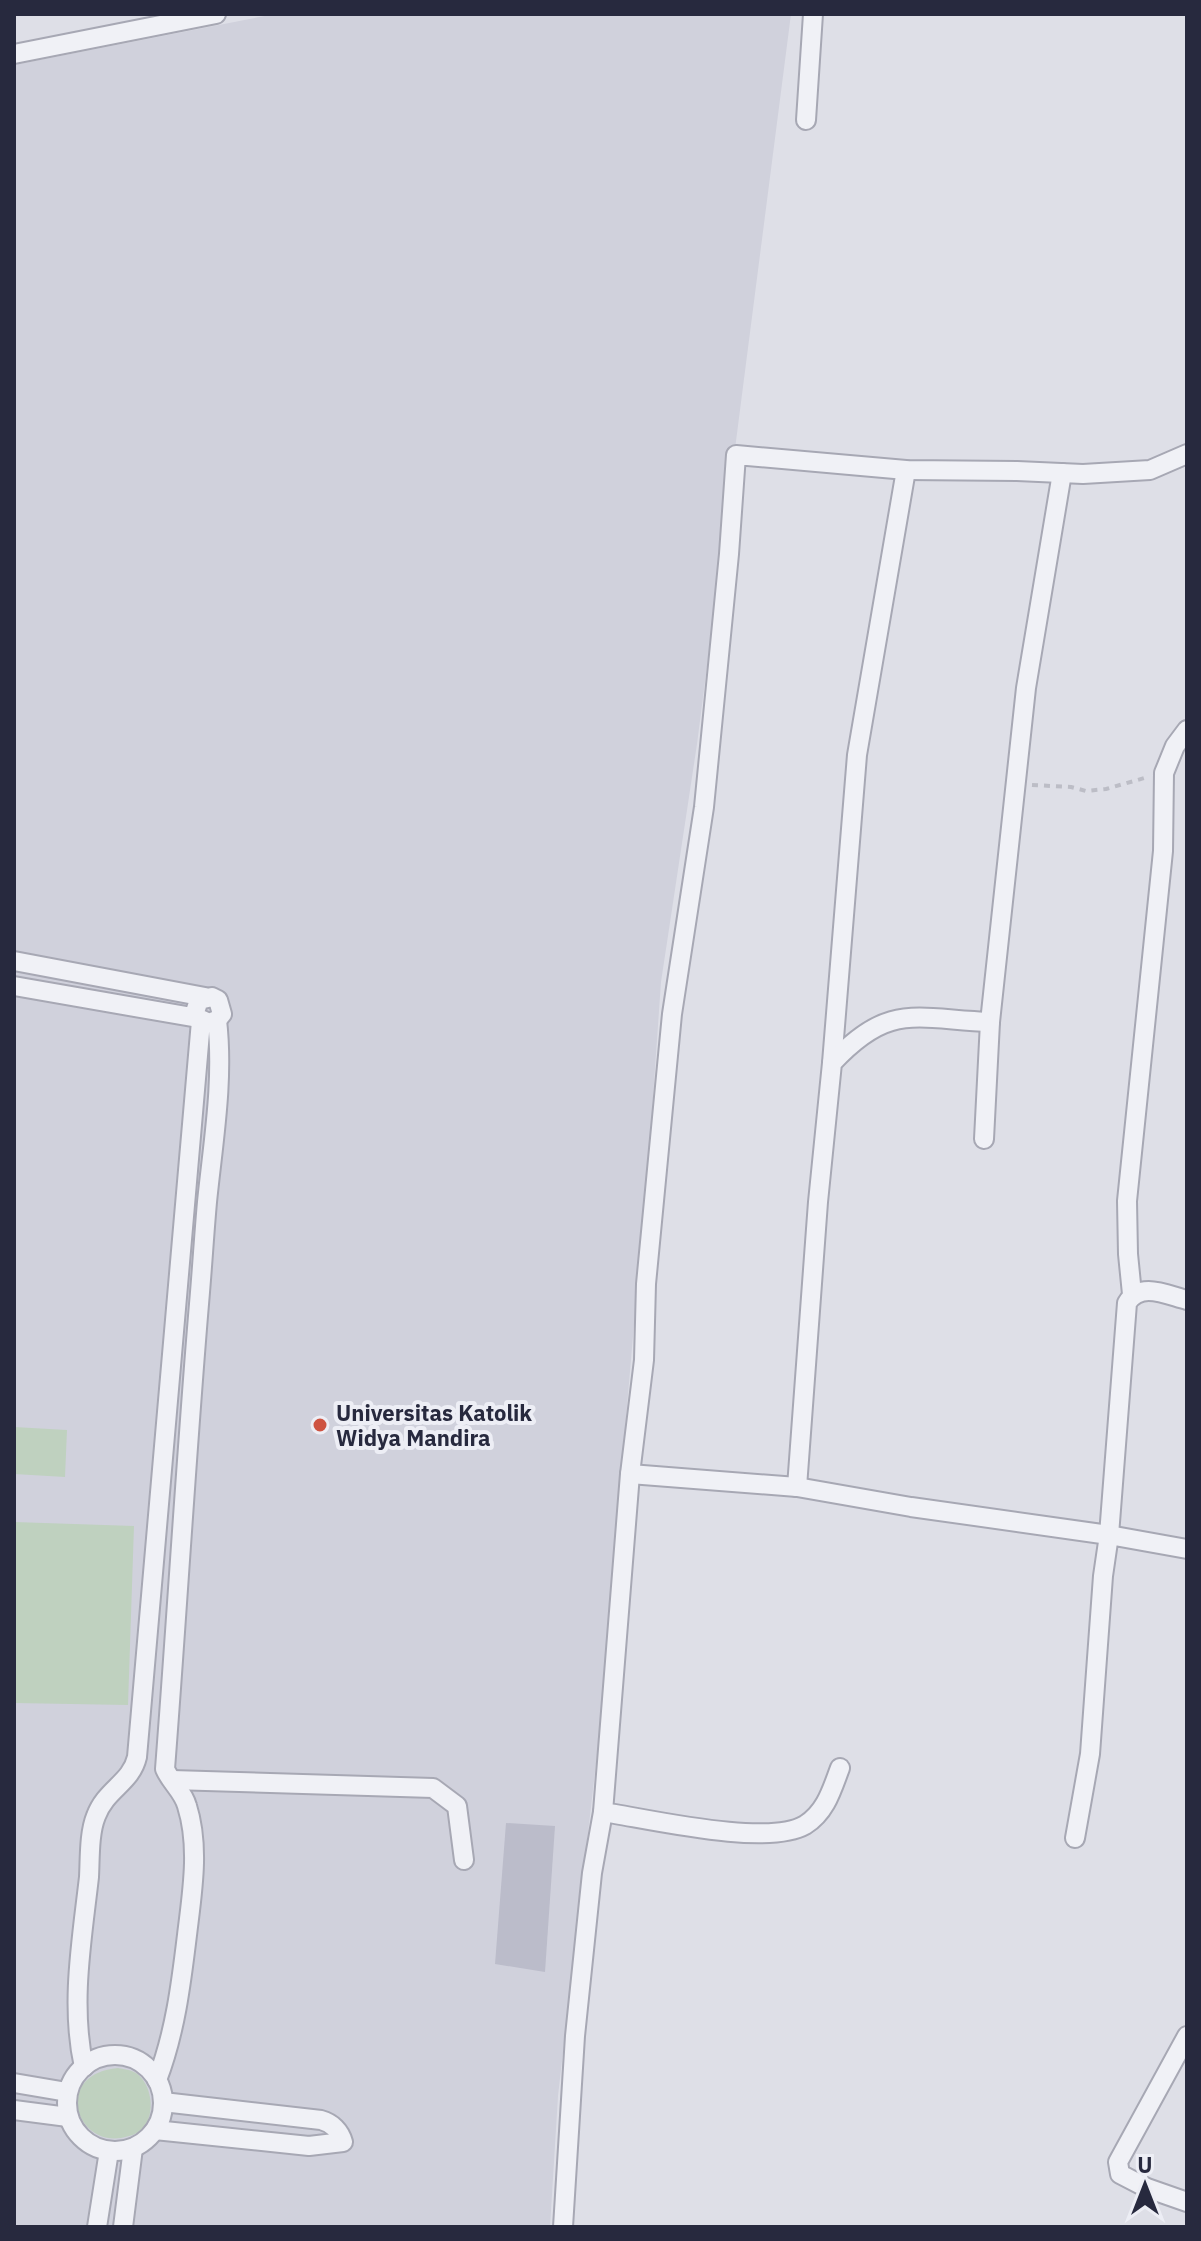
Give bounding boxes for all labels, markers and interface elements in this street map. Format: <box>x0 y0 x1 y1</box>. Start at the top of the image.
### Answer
place label: Universitas Katolik Widya Mandira <box>336 1398 532 1452</box>
marker: Universitas Katolik Widya Mandira <box>311 1416 329 1434</box>
north arrow <box>1105 2145 1185 2225</box>
text: U <box>1137 2150 1153 2179</box>

